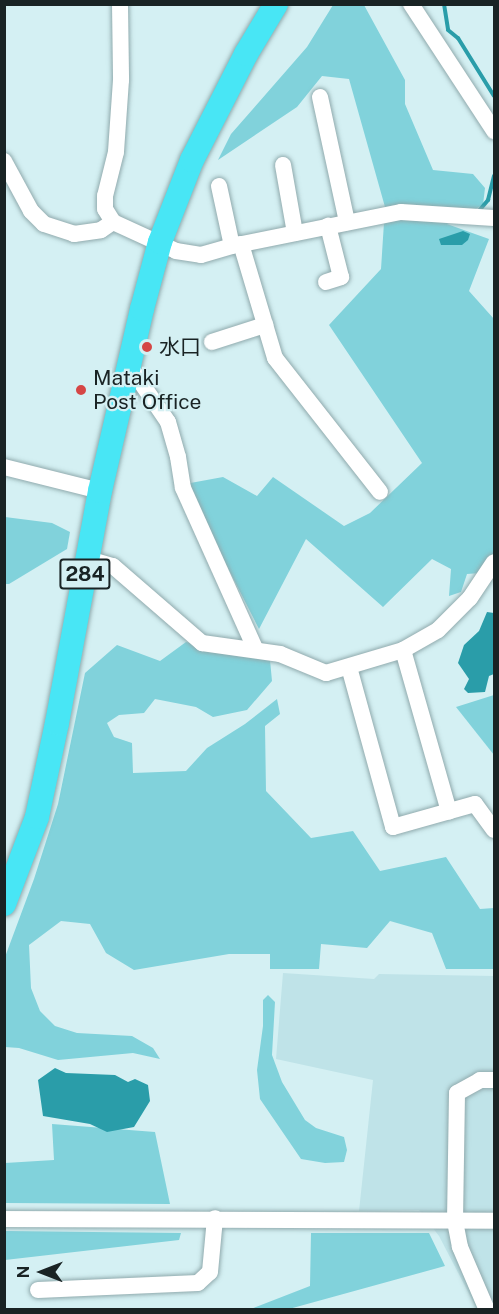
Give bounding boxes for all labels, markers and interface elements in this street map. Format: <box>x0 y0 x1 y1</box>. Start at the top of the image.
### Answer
place label: 水口 <box>159 334 201 360</box>
marker: 水口 <box>140 340 154 354</box>
place label: Mataki Post Office <box>93 365 201 415</box>
marker: Mataki Post Office <box>74 383 88 397</box>
road number: 284 <box>58 557 112 591</box>
north arrow <box>12 1242 72 1302</box>
text: N <box>14 1266 33 1278</box>

